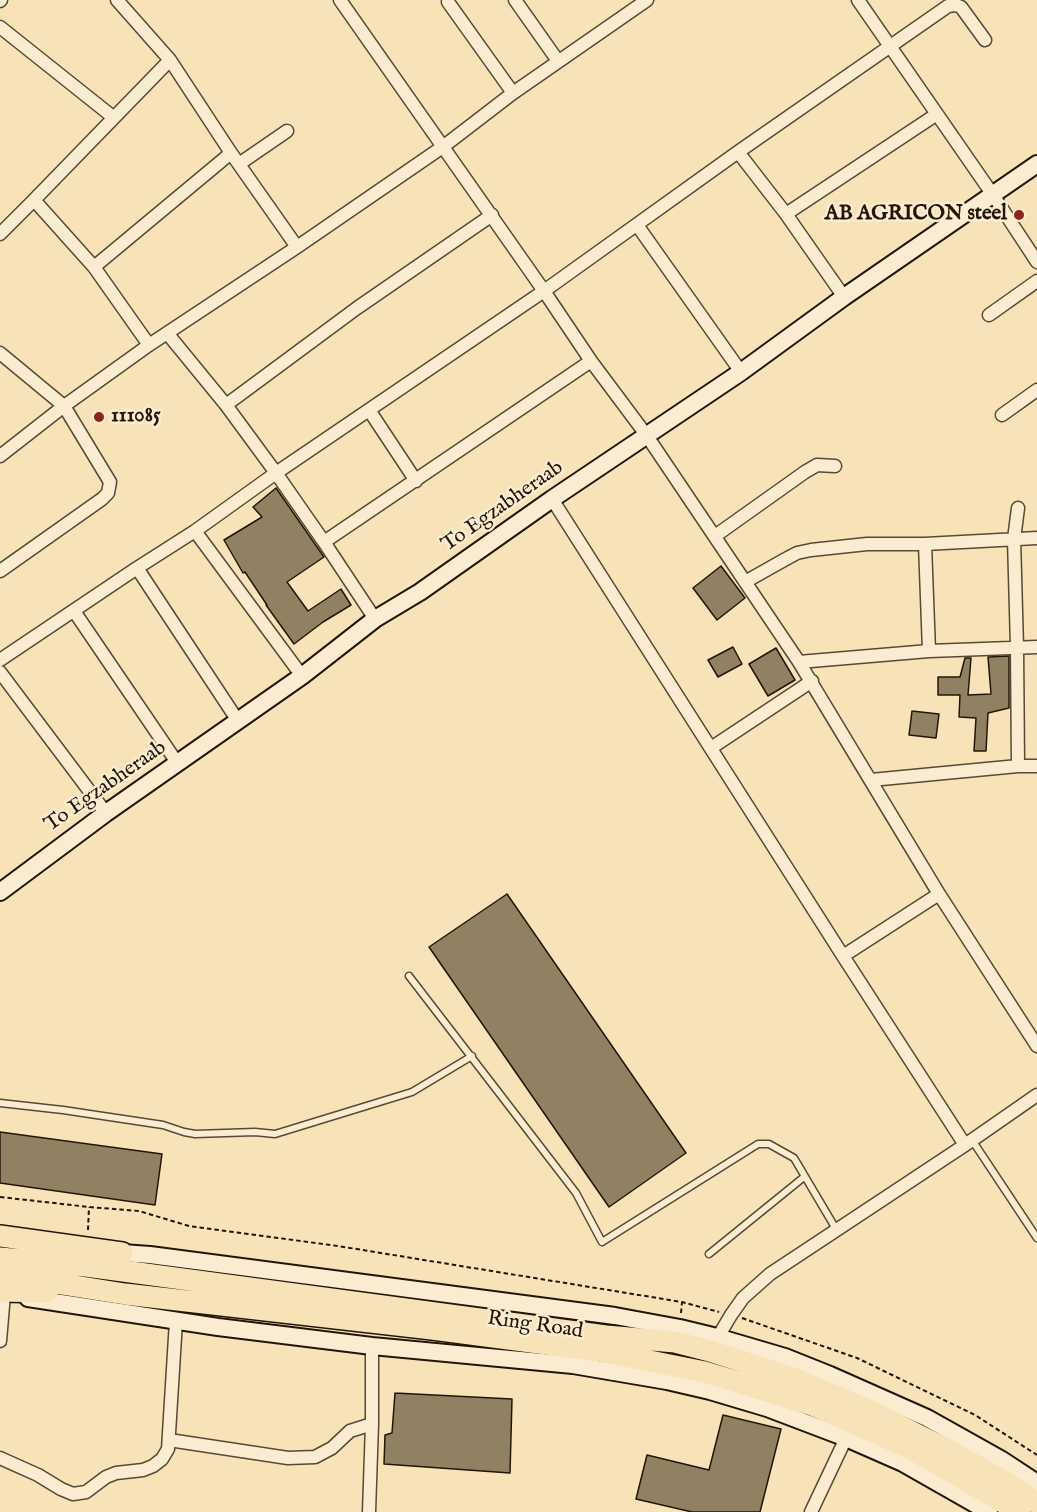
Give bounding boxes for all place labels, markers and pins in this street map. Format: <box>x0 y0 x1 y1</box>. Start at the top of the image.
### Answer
place label: AB AGRICON steel <box>825 202 1007 228</box>
marker: AB AGRICON steel <box>1012 208 1026 222</box>
place label: 111085 <box>111 404 161 430</box>
marker: 111085 <box>92 410 106 424</box>

